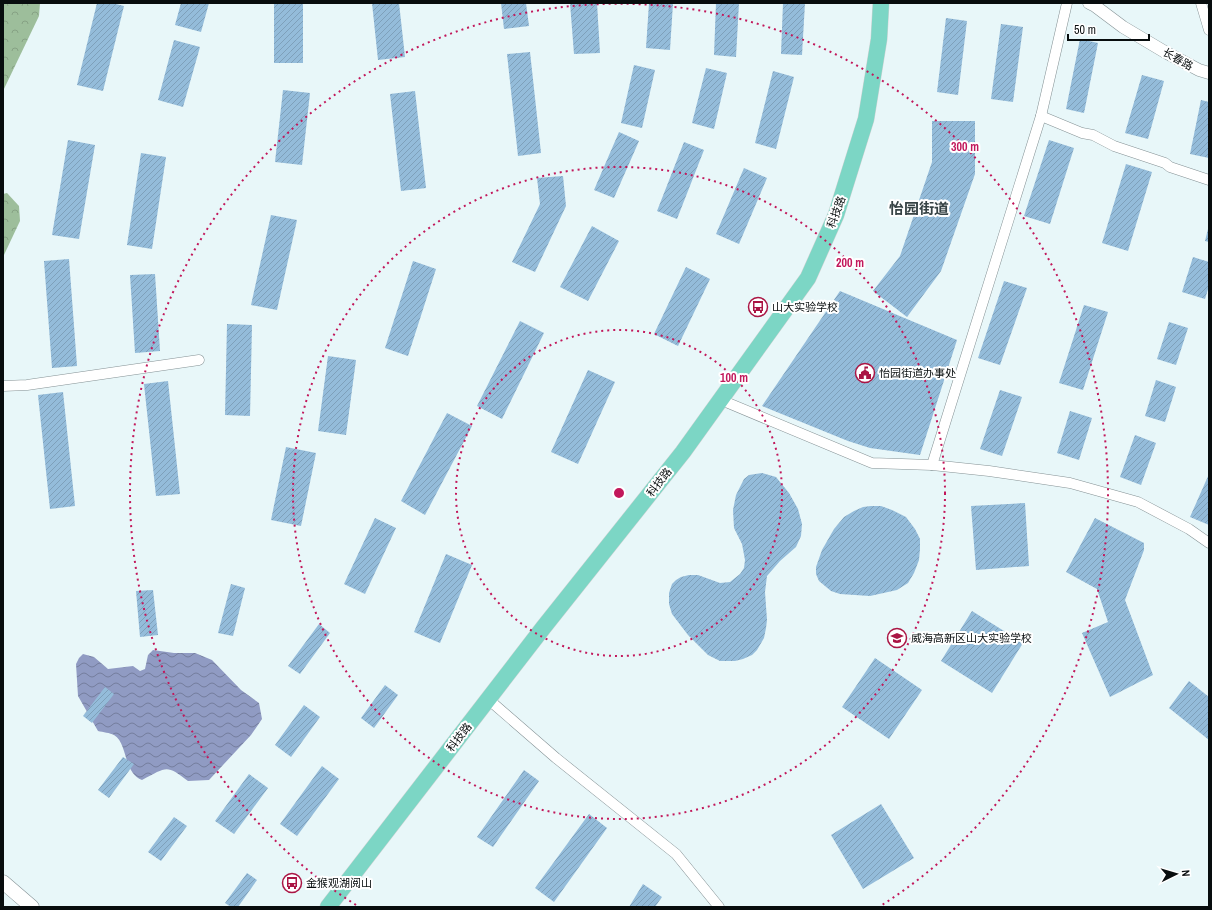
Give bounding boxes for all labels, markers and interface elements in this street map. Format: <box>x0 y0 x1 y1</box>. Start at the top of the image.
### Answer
scale bar <box>1068 16 1149 42</box>
text: 50 m <box>1074 22 1096 38</box>
street label: 长春路 <box>1160 45 1196 73</box>
text: 300 m <box>951 139 979 155</box>
street label: 科技路 <box>824 194 848 230</box>
district label: 怡园街道 <box>889 198 949 219</box>
text: 200 m <box>836 255 864 271</box>
bus stop icon: 山大实验学校 <box>747 296 769 318</box>
place label: 山大实验学校 <box>772 300 838 314</box>
public building icon: 怡园街道办事处 <box>854 362 876 384</box>
place label: 怡园街道办事处 <box>879 366 956 380</box>
text: 100 m <box>720 370 748 386</box>
street label: 科技路 <box>643 465 675 499</box>
centre of rings <box>612 486 626 500</box>
school or university icon: 威海高新区山大实验学校 <box>886 627 908 649</box>
place label: 威海高新区山大实验学校 <box>911 631 1032 645</box>
street label: 科技路 <box>443 720 475 754</box>
north arrow <box>1156 854 1196 894</box>
text: N <box>1179 869 1193 877</box>
bus stop icon: 金猴观湖阅山 <box>281 872 303 894</box>
place label: 金猴观湖阅山 <box>306 876 372 890</box>

